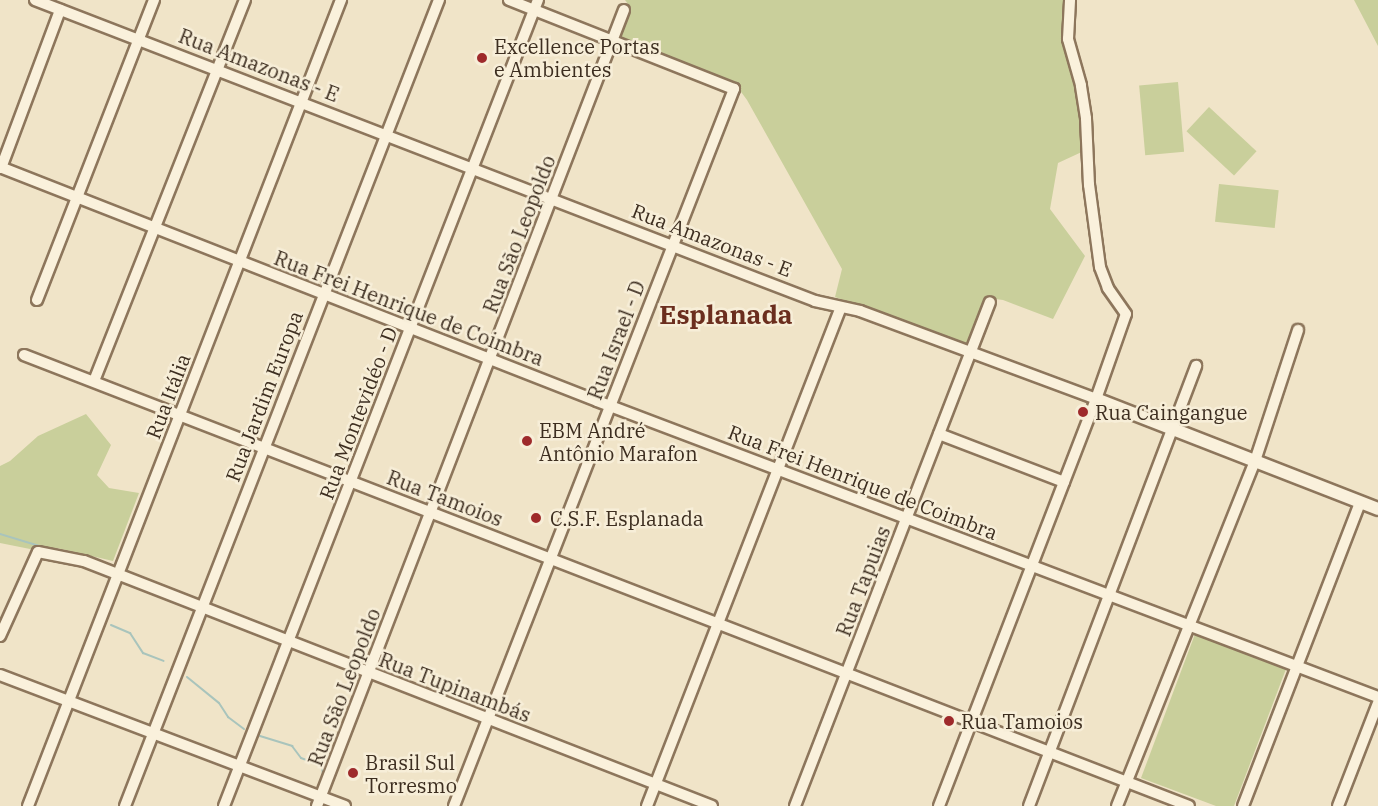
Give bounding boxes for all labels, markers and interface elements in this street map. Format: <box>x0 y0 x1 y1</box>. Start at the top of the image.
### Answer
street label: Rua Amazonas - E <box>176 23 342 107</box>
place label: Excellence Portas e Ambientes <box>494 34 660 81</box>
marker: Excellence Portas e Ambientes <box>475 51 489 65</box>
street label: Rua São Leopoldo <box>478 152 560 316</box>
street label: Rua Amazonas - E <box>629 198 795 282</box>
street label: Rua Frei Henrique de Coimbra <box>271 245 547 371</box>
street label: Rua Israel - D <box>582 277 650 403</box>
district label: Esplanada <box>659 299 793 331</box>
street label: Rua Jardim Europa <box>220 307 308 485</box>
street label: Rua Montevidéo - D <box>314 323 402 503</box>
street label: Rua Itália <box>141 350 195 442</box>
place label: Rua Caingangue <box>1095 400 1248 424</box>
marker: Rua Caingangue <box>1076 405 1090 419</box>
place label: EBM André Antônio Marafon <box>539 418 698 465</box>
street label: Rua Frei Henrique de Coimbra <box>725 419 1001 545</box>
marker: EBM André Antônio Marafon <box>520 434 534 448</box>
street label: Rua Tamoios <box>384 465 506 531</box>
place label: C.S.F. Esplanada <box>550 506 704 530</box>
marker: C.S.F. Esplanada <box>527 509 545 527</box>
street label: Rua Tapuias <box>831 523 895 639</box>
street label: Rua São Leopoldo <box>303 605 385 769</box>
street label: Rua Tupinambás <box>376 647 534 727</box>
place label: Rua Tamoios <box>961 709 1083 733</box>
marker: Rua Tamoios <box>942 714 956 728</box>
place label: Brasil Sul Torresmo <box>365 750 457 797</box>
marker: Brasil Sul Torresmo <box>346 766 360 780</box>

